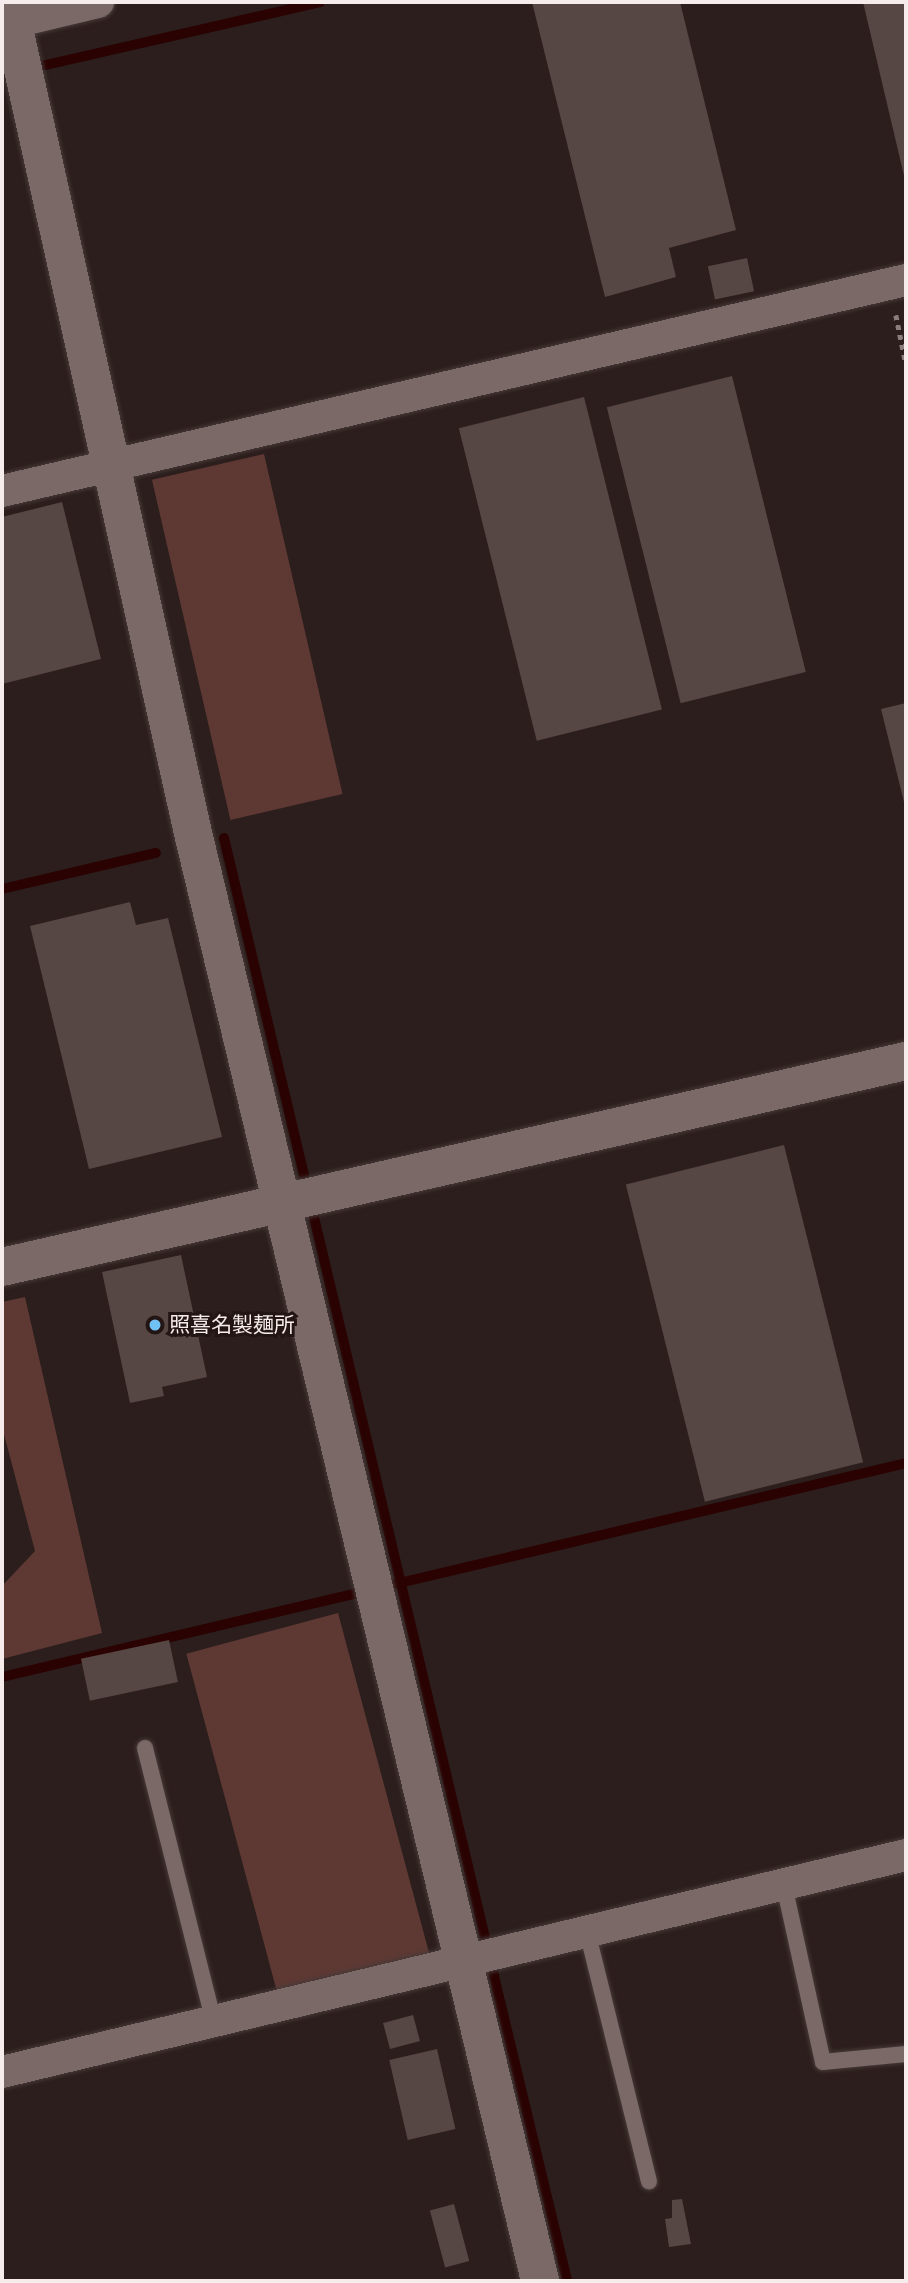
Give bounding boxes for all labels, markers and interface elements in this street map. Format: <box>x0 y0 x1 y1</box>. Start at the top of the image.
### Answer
place label: 照喜名製麺所 <box>169 1312 295 1338</box>
marker: 照喜名製麺所 <box>147 1317 163 1333</box>

